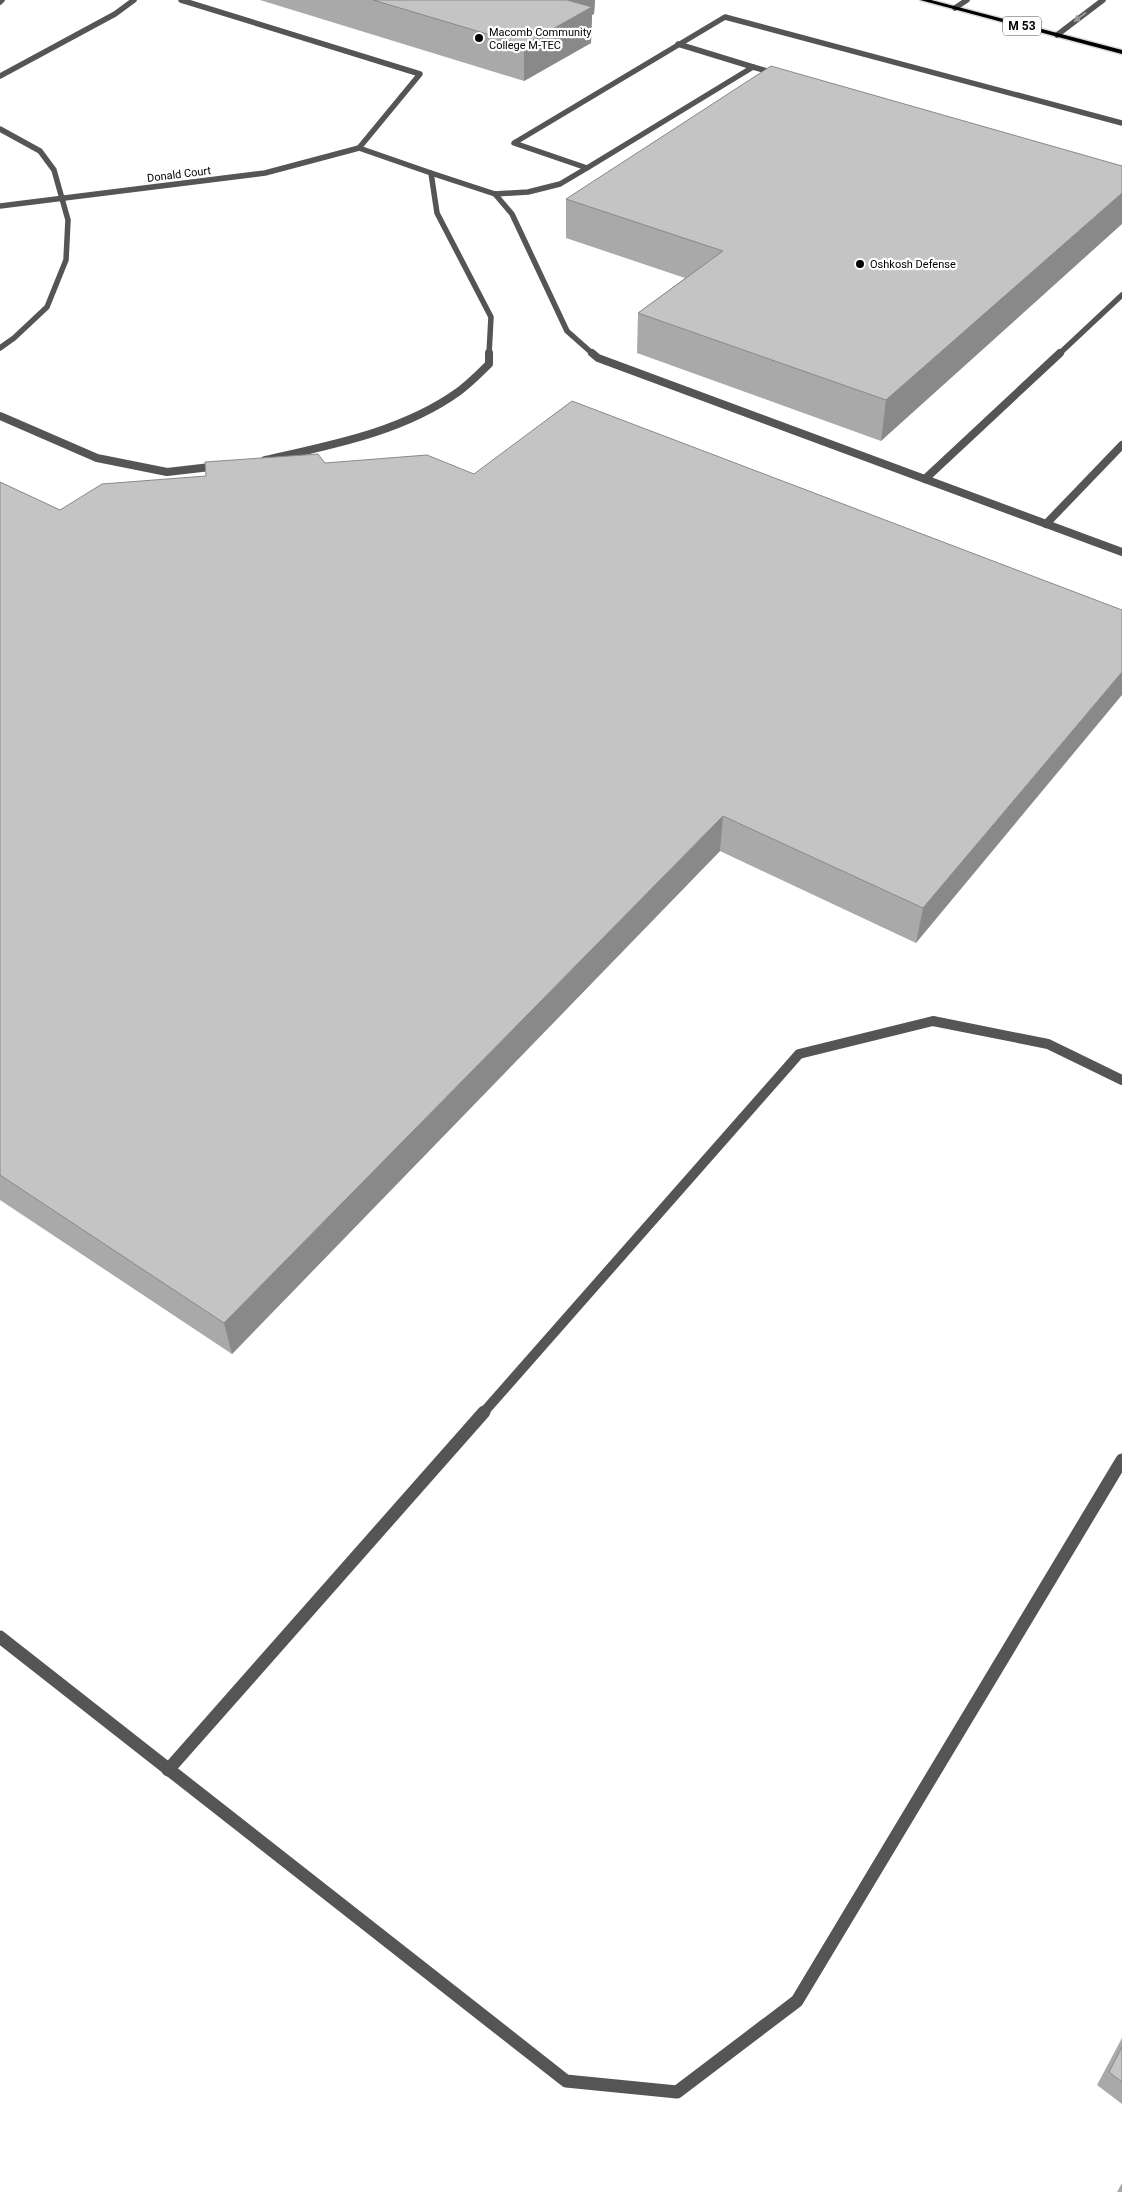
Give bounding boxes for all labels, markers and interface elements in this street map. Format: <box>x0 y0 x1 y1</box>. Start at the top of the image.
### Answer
one-way arrow <box>1074 12 1087 23</box>
road number: M 53 <box>1003 16 1041 36</box>
place label: Macomb Community College M-TEC <box>489 26 592 52</box>
marker: Macomb Community College M-TEC <box>473 32 485 44</box>
street label: Donald Court <box>146 164 212 185</box>
marker: Oshkosh Defense <box>854 258 866 270</box>
place label: Oshkosh Defense <box>870 258 956 271</box>

